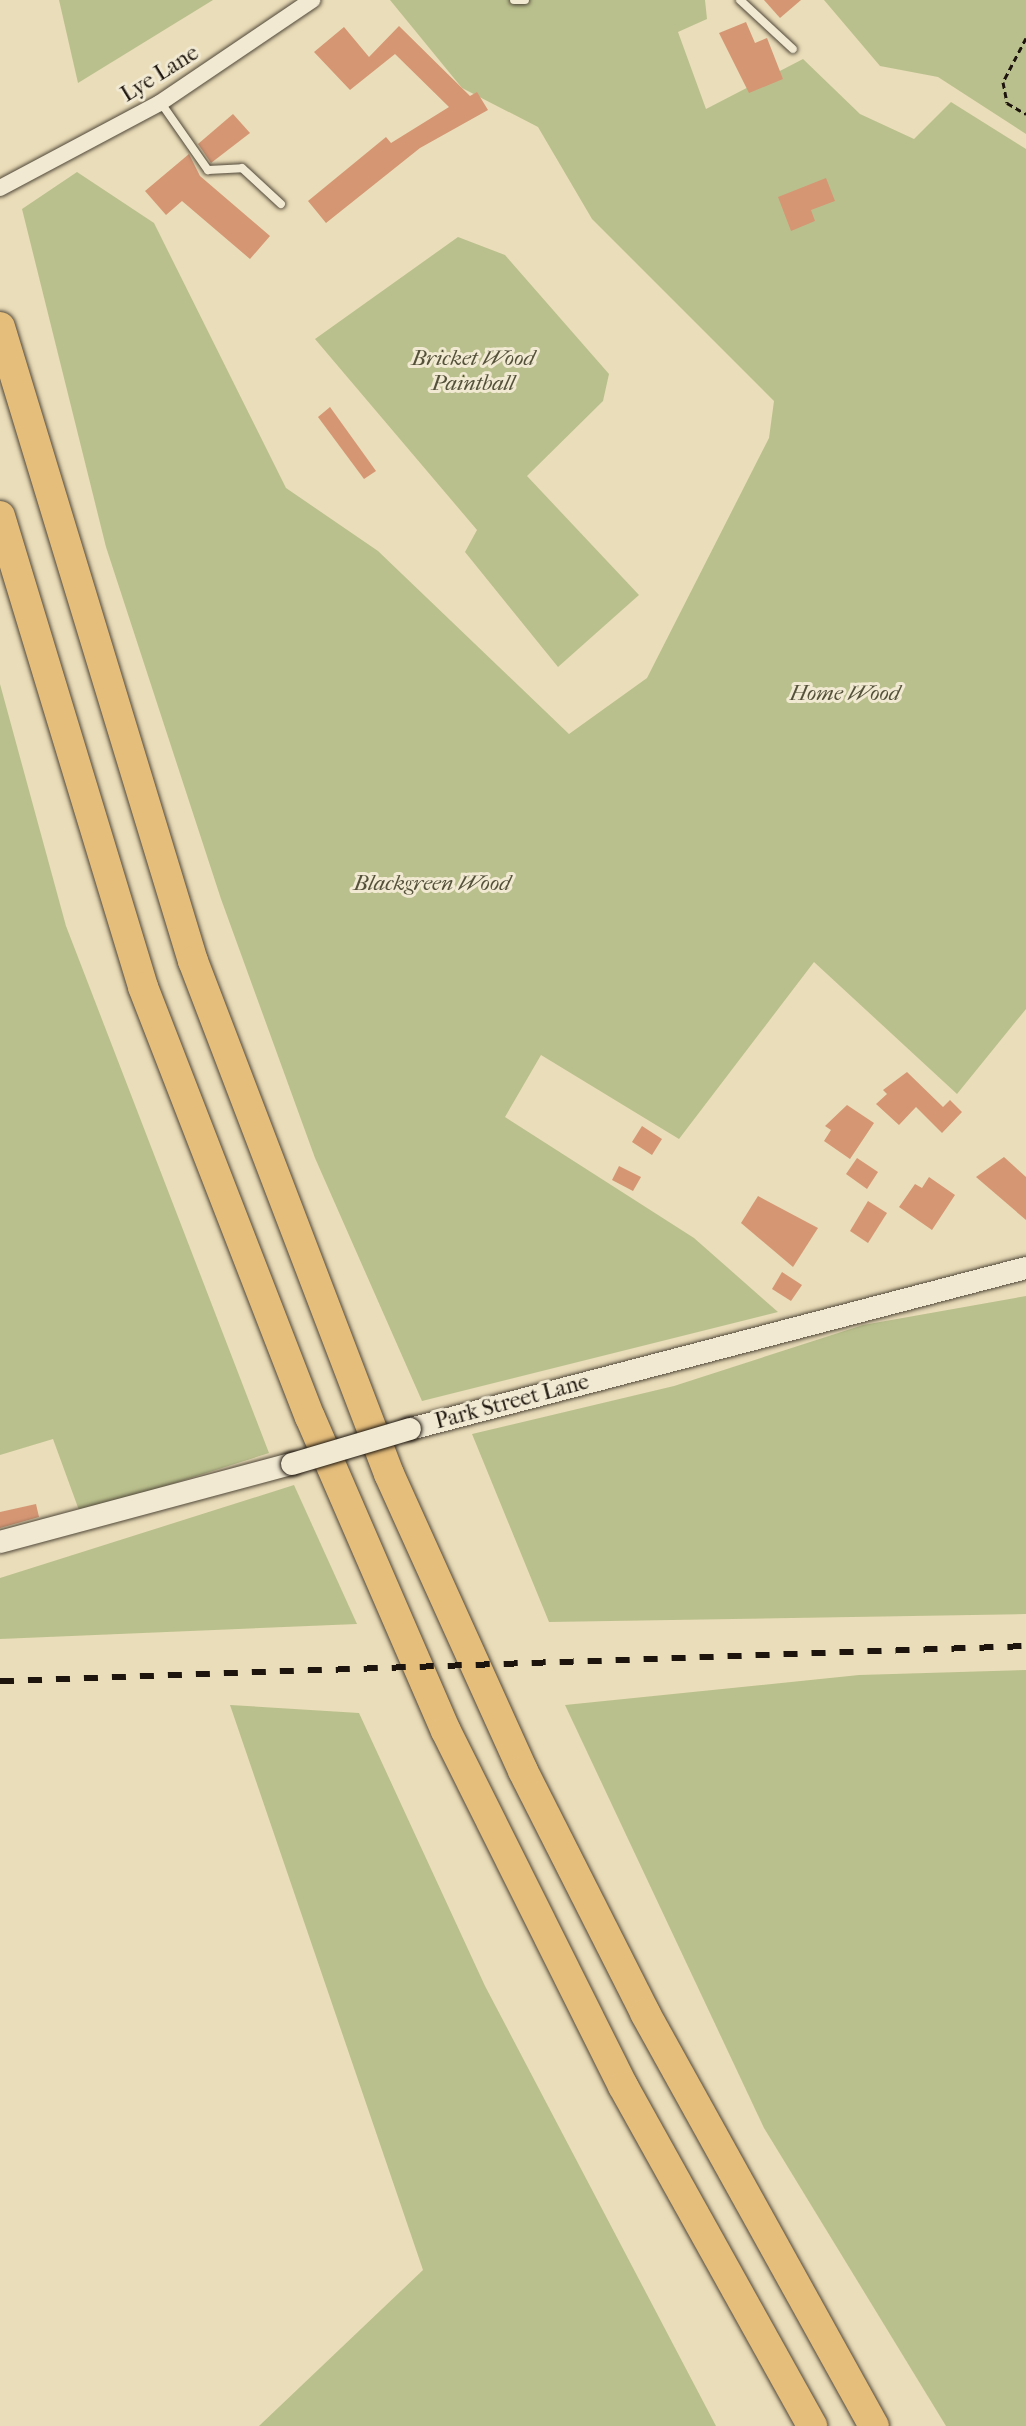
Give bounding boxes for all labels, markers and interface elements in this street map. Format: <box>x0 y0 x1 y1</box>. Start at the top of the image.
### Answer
street label: Lye Lane <box>116 40 204 108</box>
park label: Bricket Wood Paintball <box>411 345 535 396</box>
park label: Home Wood <box>790 681 900 707</box>
park label: Blackgreen Wood <box>354 871 510 897</box>
street label: Park Street Lane <box>432 1369 592 1435</box>

